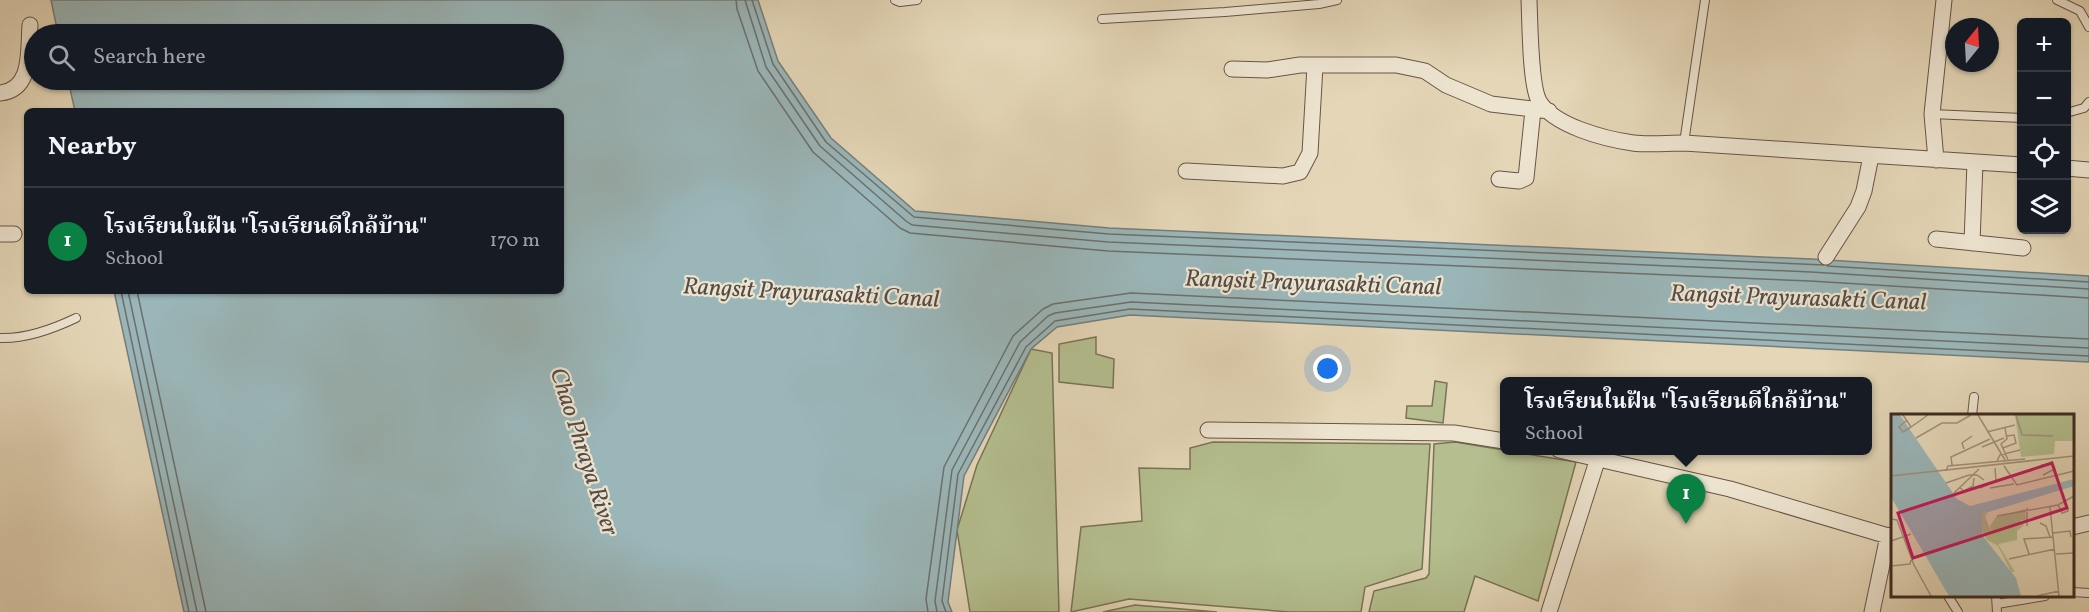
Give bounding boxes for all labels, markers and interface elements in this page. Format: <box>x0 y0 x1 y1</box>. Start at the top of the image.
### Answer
north arrow <box>1945 18 1999 72</box>
map controls <box>2017 18 2071 234</box>
button: + <box>2017 18 2071 72</box>
search box <box>24 24 564 90</box>
icon: search <box>45 41 78 74</box>
text: Search here <box>93 42 206 73</box>
button: − <box>2017 72 2071 126</box>
button: locate <box>2017 126 2071 180</box>
text: Nearby <box>48 129 137 165</box>
button: layers <box>2017 180 2071 234</box>
text: โรงเรียนในฝัน "โรงเรียนดีใกล้บ้าน" <box>105 212 427 243</box>
text: 1 <box>63 227 72 255</box>
text: 170 m <box>490 227 540 255</box>
text: School <box>105 245 163 273</box>
water label: Rangsit Prayurasakti Canal <box>1184 263 1442 305</box>
water label: Rangsit Prayurasakti Canal <box>682 270 940 318</box>
water label: Rangsit Prayurasakti Canal <box>1669 278 1927 320</box>
your location <box>1313 354 1342 383</box>
water label: Chao Phraya River <box>540 364 627 541</box>
popup <box>1500 377 1872 455</box>
text: โรงเรียนในฝัน "โรงเรียนดีใกล้บ้าน" <box>1525 387 1847 418</box>
inset map <box>1891 414 2074 597</box>
text: School <box>1525 420 1583 448</box>
pin: 1 <box>1666 474 1706 524</box>

